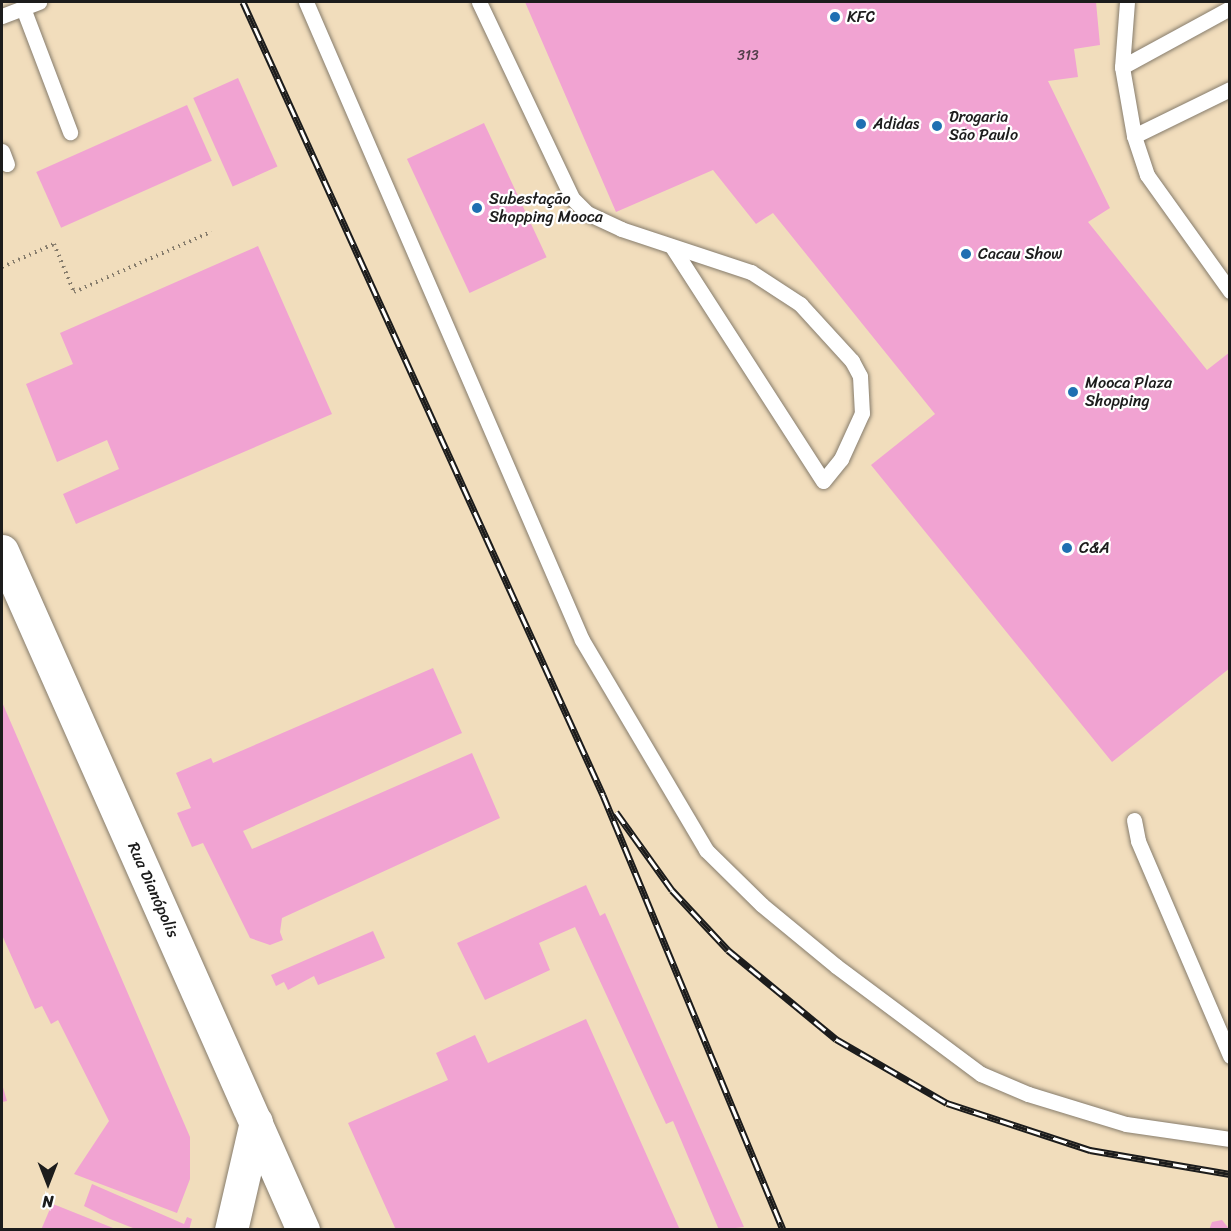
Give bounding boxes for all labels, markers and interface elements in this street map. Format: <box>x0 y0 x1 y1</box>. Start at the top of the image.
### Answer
place label: KFC <box>847 7 875 27</box>
marker: KFC <box>828 10 842 24</box>
house number: 313 <box>737 48 759 64</box>
place label: Drogaria São Paulo <box>949 107 1018 145</box>
place label: Adidas <box>873 114 919 134</box>
marker: Adidas <box>854 117 868 131</box>
marker: Drogaria São Paulo <box>930 119 944 133</box>
place label: Subestação Shopping Mooca <box>489 189 603 227</box>
marker: Subestação Shopping Mooca <box>470 201 484 215</box>
place label: Cacau Show <box>978 244 1062 264</box>
marker: Cacau Show <box>959 247 973 261</box>
place label: Mooca Plaza Shopping <box>1085 373 1172 411</box>
marker: Mooca Plaza Shopping <box>1066 385 1080 399</box>
place label: C&A <box>1079 538 1110 558</box>
marker: C&A <box>1060 541 1074 555</box>
street label: Rua Dianópolis <box>123 840 183 940</box>
north arrow <box>18 1153 78 1213</box>
text: N <box>42 1187 54 1216</box>

